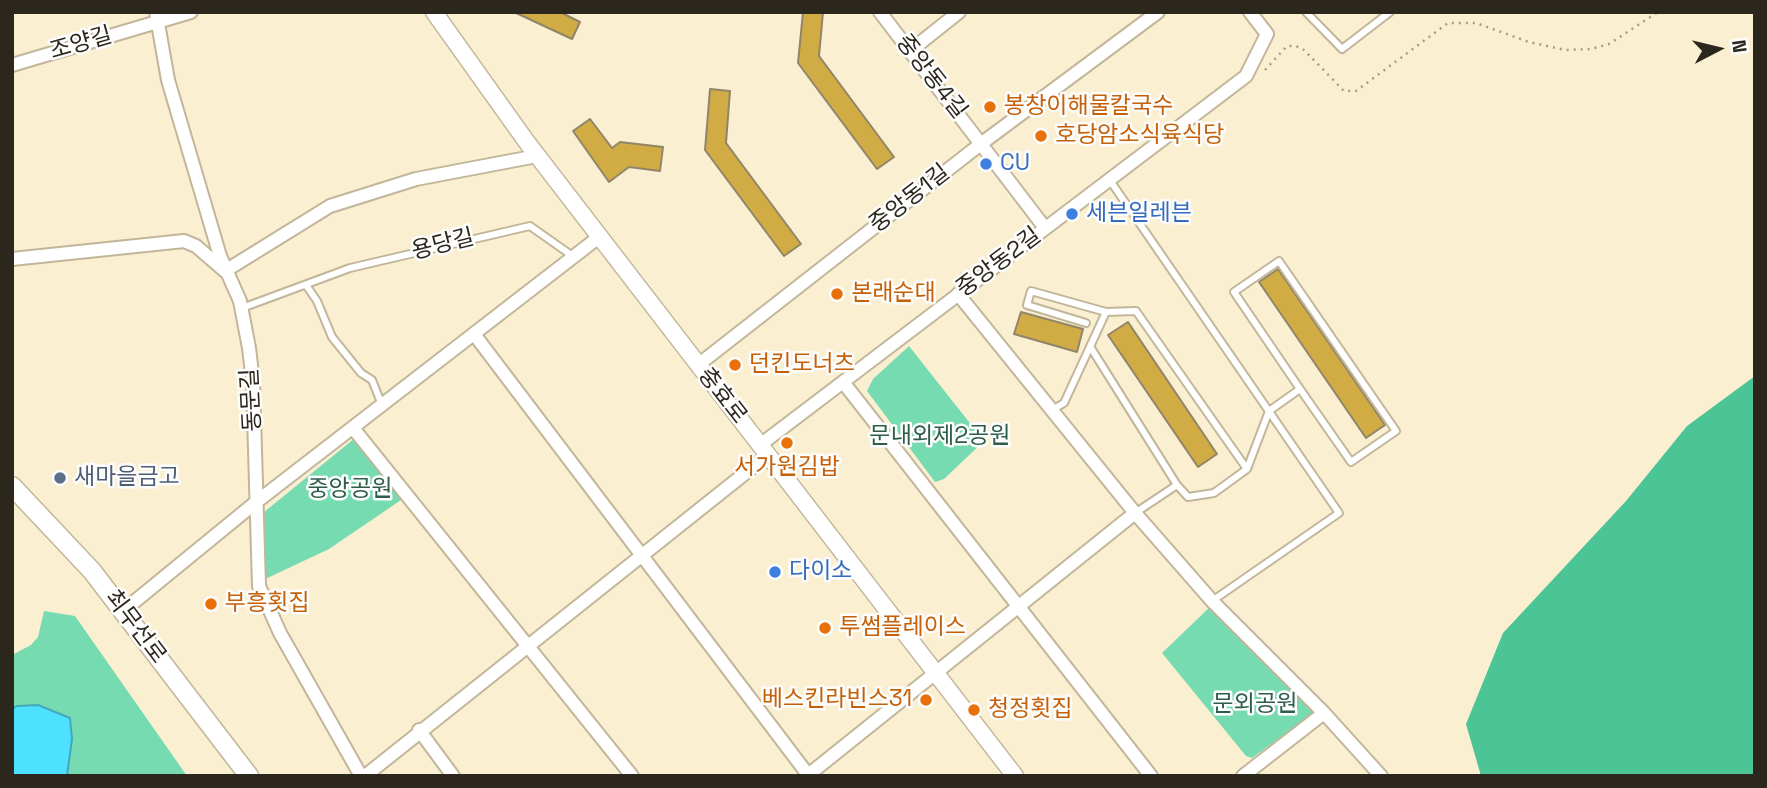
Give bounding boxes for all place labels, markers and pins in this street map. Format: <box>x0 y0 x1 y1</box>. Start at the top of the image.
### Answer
place label: 봉창이해물칼국수 <box>1004 93 1173 121</box>
marker: 봉창이해물칼국수 <box>982 99 998 115</box>
place label: 호당암소식육식당 <box>1055 122 1224 150</box>
marker: 호당암소식육식당 <box>1033 128 1049 144</box>
place label: CU <box>1000 150 1030 178</box>
marker: CU <box>978 156 994 172</box>
place label: 세븐일레븐 <box>1086 200 1192 228</box>
marker: 세븐일레븐 <box>1064 206 1080 222</box>
place label: 본래순대 <box>851 280 936 308</box>
marker: 본래순대 <box>829 286 845 302</box>
place label: 던킨도너츠 <box>749 351 855 379</box>
marker: 던킨도너츠 <box>727 357 743 373</box>
marker: 서가원김밥 <box>779 435 795 451</box>
place label: 서가원김밥 <box>734 454 840 482</box>
place label: 새마을금고 <box>74 464 180 492</box>
marker: 새마을금고 <box>52 470 68 486</box>
place label: 다이소 <box>789 558 852 586</box>
marker: 다이소 <box>767 564 783 580</box>
place label: 부흥횟집 <box>225 590 310 618</box>
marker: 부흥횟집 <box>203 596 219 612</box>
place label: 투썸플레이스 <box>839 614 966 642</box>
marker: 투썸플레이스 <box>817 620 833 636</box>
place label: 베스킨라빈스31 <box>762 686 912 714</box>
marker: 베스킨라빈스31 <box>918 692 934 708</box>
place label: 청정횟집 <box>988 696 1073 724</box>
marker: 청정횟집 <box>966 702 982 718</box>

